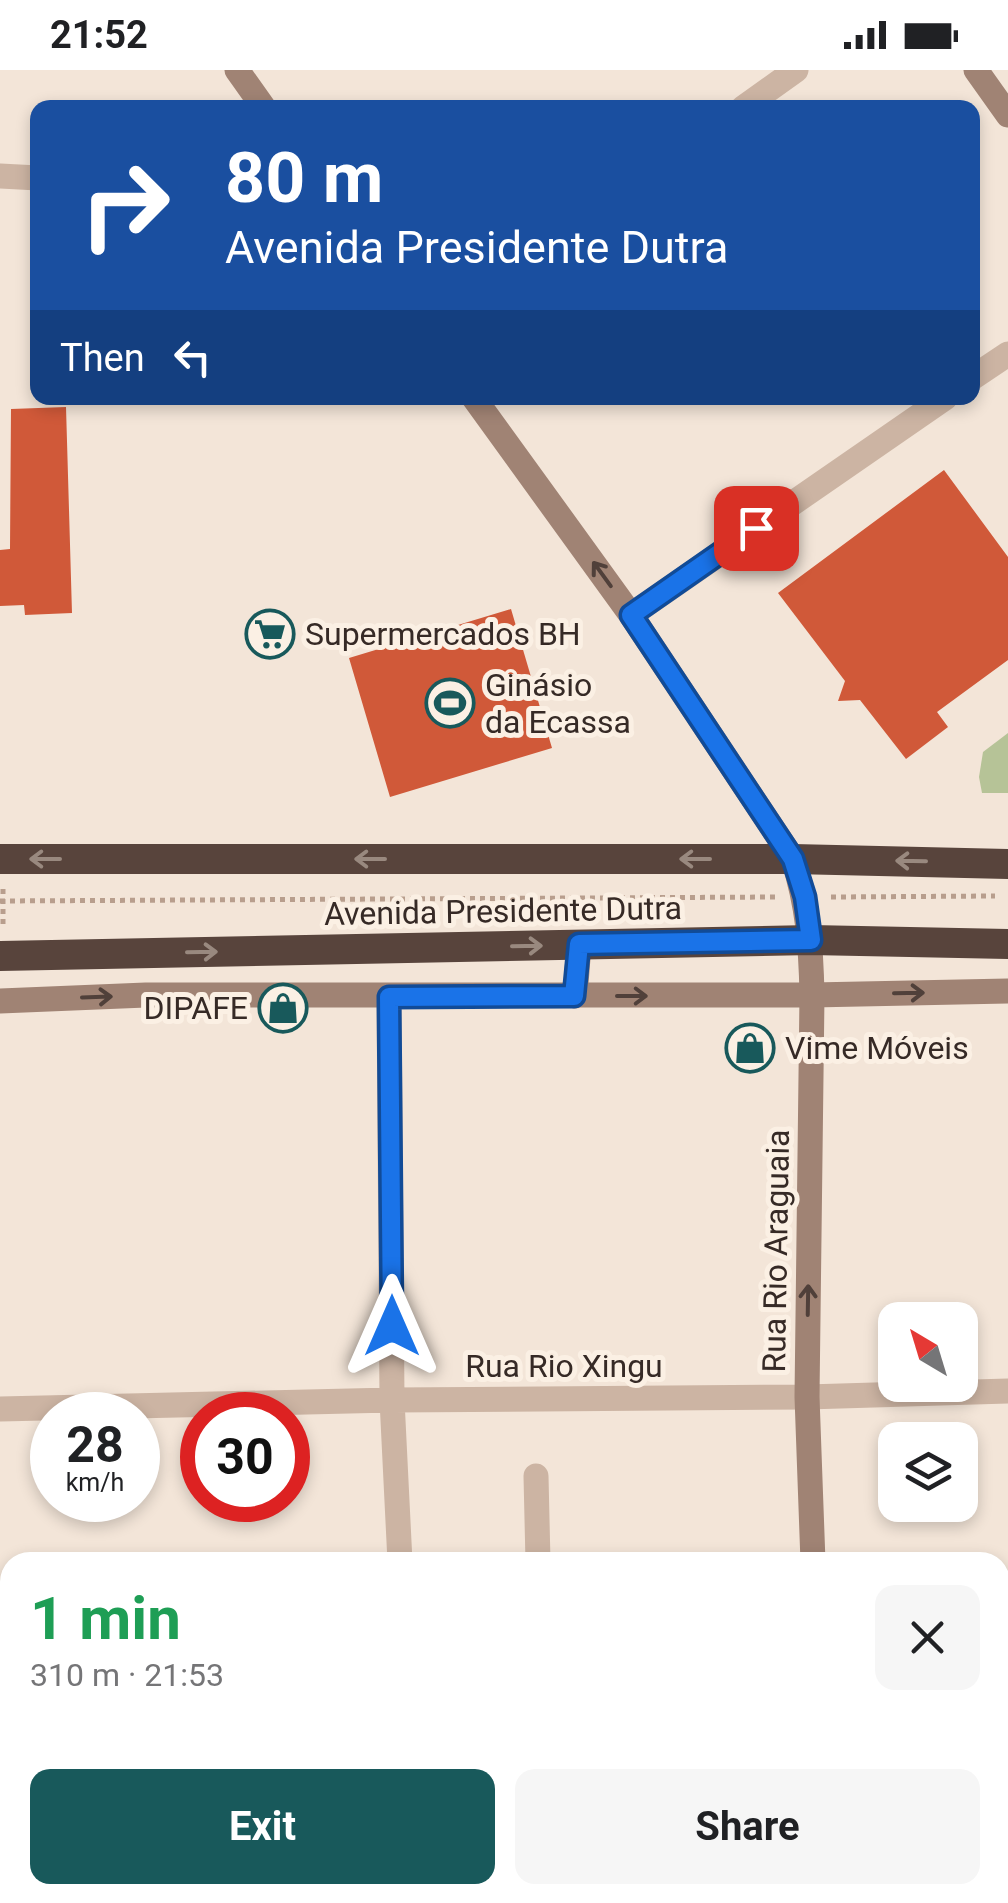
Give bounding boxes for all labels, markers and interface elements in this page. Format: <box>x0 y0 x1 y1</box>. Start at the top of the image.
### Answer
text: 21:52 <box>50 13 148 57</box>
text: 80 m <box>225 137 383 219</box>
icon: right <box>60 140 190 270</box>
text: Avenida Presidente Dutra <box>225 221 728 274</box>
icon: left <box>165 330 220 385</box>
text: Then <box>60 336 145 380</box>
pin <box>714 486 799 571</box>
icon: arrive <box>729 501 784 556</box>
one-way arrow <box>592 561 613 589</box>
supermarket icon: Supermercados BH <box>244 608 296 660</box>
place label: Supermercados BH <box>305 615 581 653</box>
place label: Ginásio da Ecassa <box>485 666 631 741</box>
sports icon: Ginásio da Ecassa <box>424 677 476 729</box>
one-way arrow <box>30 850 62 868</box>
one-way arrow <box>355 850 388 868</box>
one-way arrow <box>680 850 712 868</box>
one-way arrow <box>895 852 927 871</box>
street label: Avenida Presidente Dutra <box>324 889 682 933</box>
one-way arrow <box>511 936 543 955</box>
one-way arrow <box>186 942 218 962</box>
shop icon: DIPAFE <box>257 982 309 1034</box>
one-way arrow <box>892 984 925 1002</box>
one-way arrow <box>616 986 648 1006</box>
one-way arrow <box>81 987 113 1006</box>
place label: DIPAFE <box>144 989 248 1027</box>
shop icon: Vime Móveis <box>724 1022 776 1074</box>
place label: Vime Móveis <box>785 1029 969 1067</box>
street label: Rua Rio Araguaia <box>755 1129 797 1373</box>
position arrow <box>340 1274 444 1378</box>
one-way arrow <box>798 1284 818 1316</box>
north arrow <box>878 1302 978 1402</box>
map controls <box>878 1302 978 1522</box>
street label: Rua Rio Xingu <box>465 1347 663 1385</box>
speed limit sign: 30 <box>180 1392 310 1522</box>
text: 28 <box>66 1416 124 1474</box>
button: layers <box>878 1422 978 1522</box>
text: km/h <box>66 1468 124 1497</box>
text: 1 min <box>30 1583 181 1654</box>
button: close <box>875 1585 980 1690</box>
text: 310 m · 21:53 <box>30 1656 224 1694</box>
button: Exit <box>30 1769 495 1884</box>
button: Share <box>515 1769 980 1884</box>

